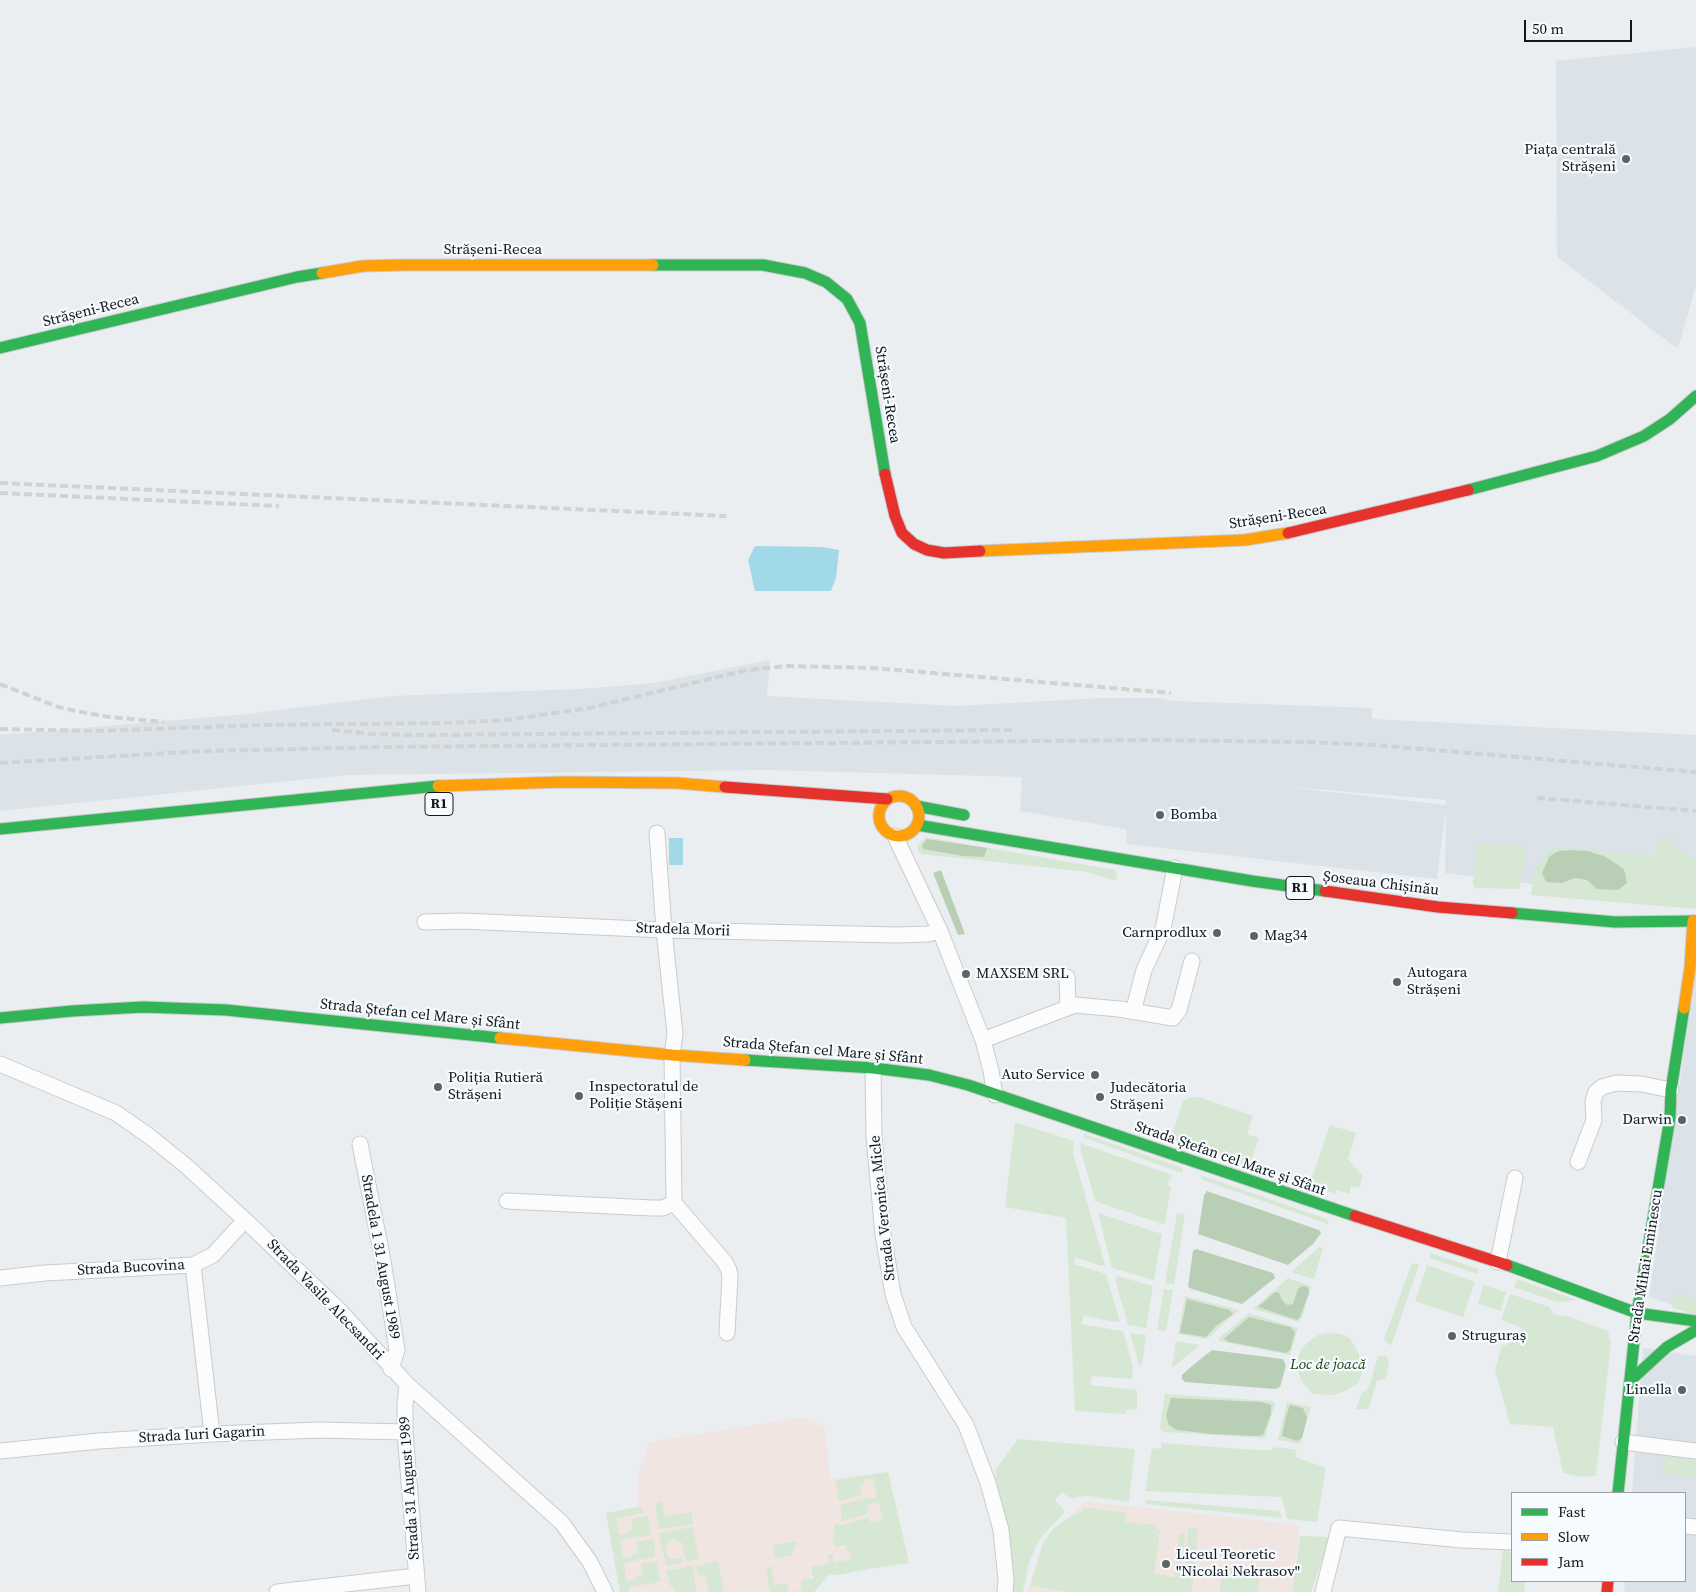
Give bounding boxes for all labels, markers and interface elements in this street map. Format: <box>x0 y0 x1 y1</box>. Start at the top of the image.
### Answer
scale bar <box>1526 10 1634 42</box>
text: 50 m <box>1532 18 1564 39</box>
place label: Piața centrală Strășeni <box>1524 141 1616 176</box>
marker: Piața centrală Strășeni <box>1620 153 1632 165</box>
street label: Strășeni-Recea <box>444 241 542 259</box>
street label: Strășeni-Recea <box>41 290 141 332</box>
street label: Strășeni-Recea <box>870 345 904 445</box>
street label: Strășeni-Recea <box>1228 500 1328 534</box>
road number: R1 <box>425 792 453 816</box>
place label: Bomba <box>1170 806 1217 824</box>
marker: Bomba <box>1154 809 1166 821</box>
street label: Șoseaua Chișinău <box>1322 868 1440 900</box>
road number: R1 <box>1286 876 1314 900</box>
street label: Stradela Morii <box>636 919 730 941</box>
place label: Carnprodlux <box>1122 924 1207 942</box>
marker: Carnprodlux <box>1211 927 1223 939</box>
place label: Mag34 <box>1264 927 1307 945</box>
marker: Mag34 <box>1248 930 1260 942</box>
place label: Autogara Strășeni <box>1407 964 1467 999</box>
place label: MAXSEM SRL <box>976 965 1069 983</box>
marker: MAXSEM SRL <box>960 968 972 980</box>
marker: Autogara Strășeni <box>1391 976 1403 988</box>
street label: Strada Ștefan cel Mare și Sfânt <box>319 996 521 1034</box>
street label: Strada Ștefan cel Mare și Sfânt <box>722 1033 924 1069</box>
place label: Auto Service <box>1001 1066 1085 1084</box>
place label: Poliția Rutieră Strășeni <box>448 1069 543 1104</box>
marker: Auto Service <box>1089 1069 1101 1081</box>
place label: Inspectoratul de Poliție Stășeni <box>589 1078 698 1113</box>
place label: Judecătoria Strășeni <box>1110 1079 1186 1114</box>
marker: Poliția Rutieră Strășeni <box>432 1081 444 1093</box>
marker: Inspectoratul de Poliție Stășeni <box>573 1090 585 1102</box>
marker: Judecătoria Strășeni <box>1094 1091 1106 1103</box>
place label: Darwin <box>1622 1111 1672 1129</box>
marker: Darwin <box>1676 1114 1688 1126</box>
street label: Strada Ștefan cel Mare și Sfânt <box>1132 1118 1328 1200</box>
street label: Strada Veronica Micle <box>866 1134 900 1282</box>
street label: Stradela 1 31 August 1989 <box>357 1173 403 1341</box>
street label: Strada Mihai Eminescu <box>1625 1188 1667 1344</box>
street label: Strada Vasile Alecsandri <box>263 1236 387 1364</box>
street label: Strada Bucovina <box>77 1256 185 1280</box>
place label: Struguraș <box>1462 1327 1526 1345</box>
marker: Struguraș <box>1446 1330 1458 1342</box>
park label: Loc de joacă <box>1290 1356 1366 1374</box>
place label: Linella <box>1626 1381 1672 1399</box>
marker: Linella <box>1676 1384 1688 1396</box>
street label: Strada 31 August 1989 <box>396 1416 424 1560</box>
street label: Strada Iuri Gagarin <box>138 1423 266 1447</box>
legend <box>1511 1492 1686 1582</box>
text: Fast <box>1558 1501 1585 1522</box>
text: Slow <box>1558 1526 1590 1547</box>
place label: Liceul Teoretic "Nicolai Nekrasov" <box>1176 1546 1300 1581</box>
text: Jam <box>1558 1551 1584 1572</box>
marker: Liceul Teoretic "Nicolai Nekrasov" <box>1160 1558 1172 1570</box>

